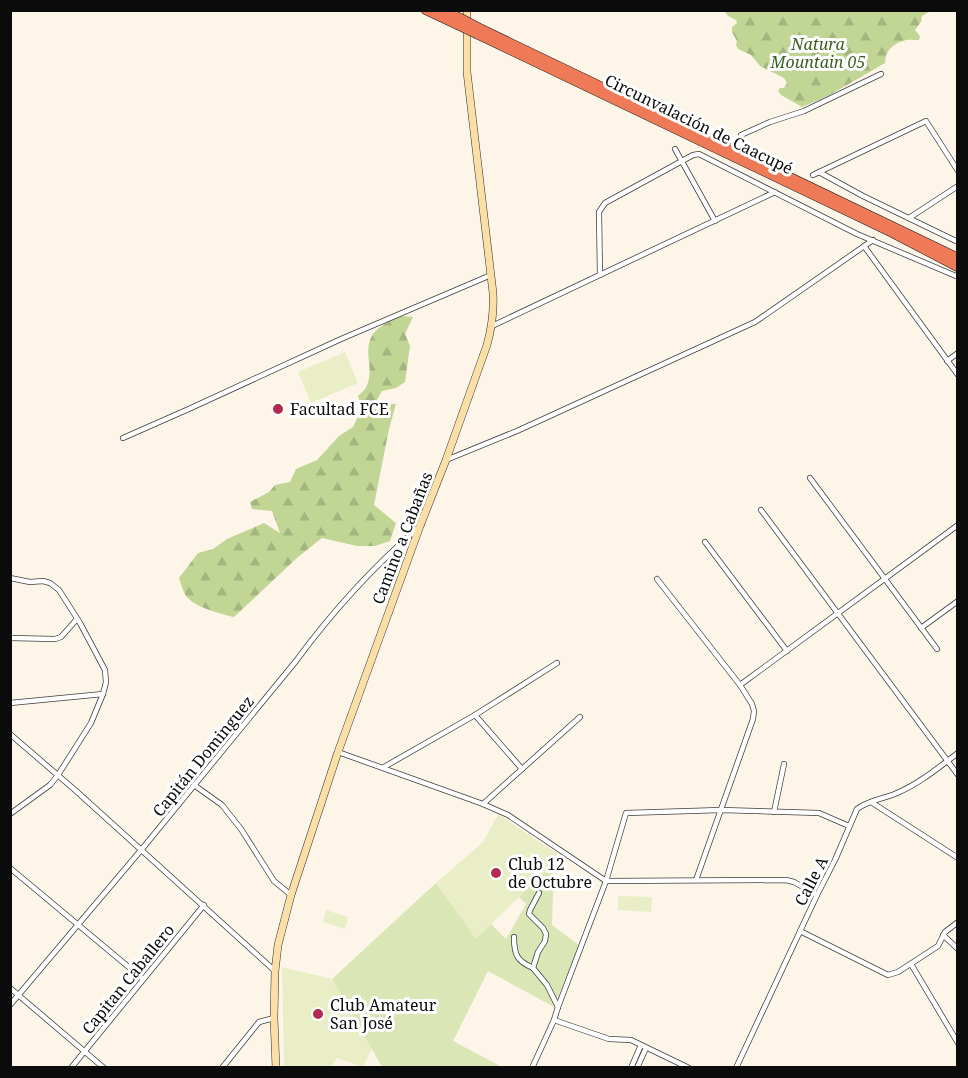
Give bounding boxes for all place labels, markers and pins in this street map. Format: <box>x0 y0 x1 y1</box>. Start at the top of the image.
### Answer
place label: Facultad FCE <box>290 398 389 420</box>
marker: Facultad FCE <box>271 402 285 416</box>
place label: Club 12 de Octubre <box>508 853 592 893</box>
marker: Club 12 de Octubre <box>489 866 503 880</box>
place label: Club Amateur San José <box>330 994 437 1034</box>
marker: Club Amateur San José <box>311 1007 325 1021</box>

